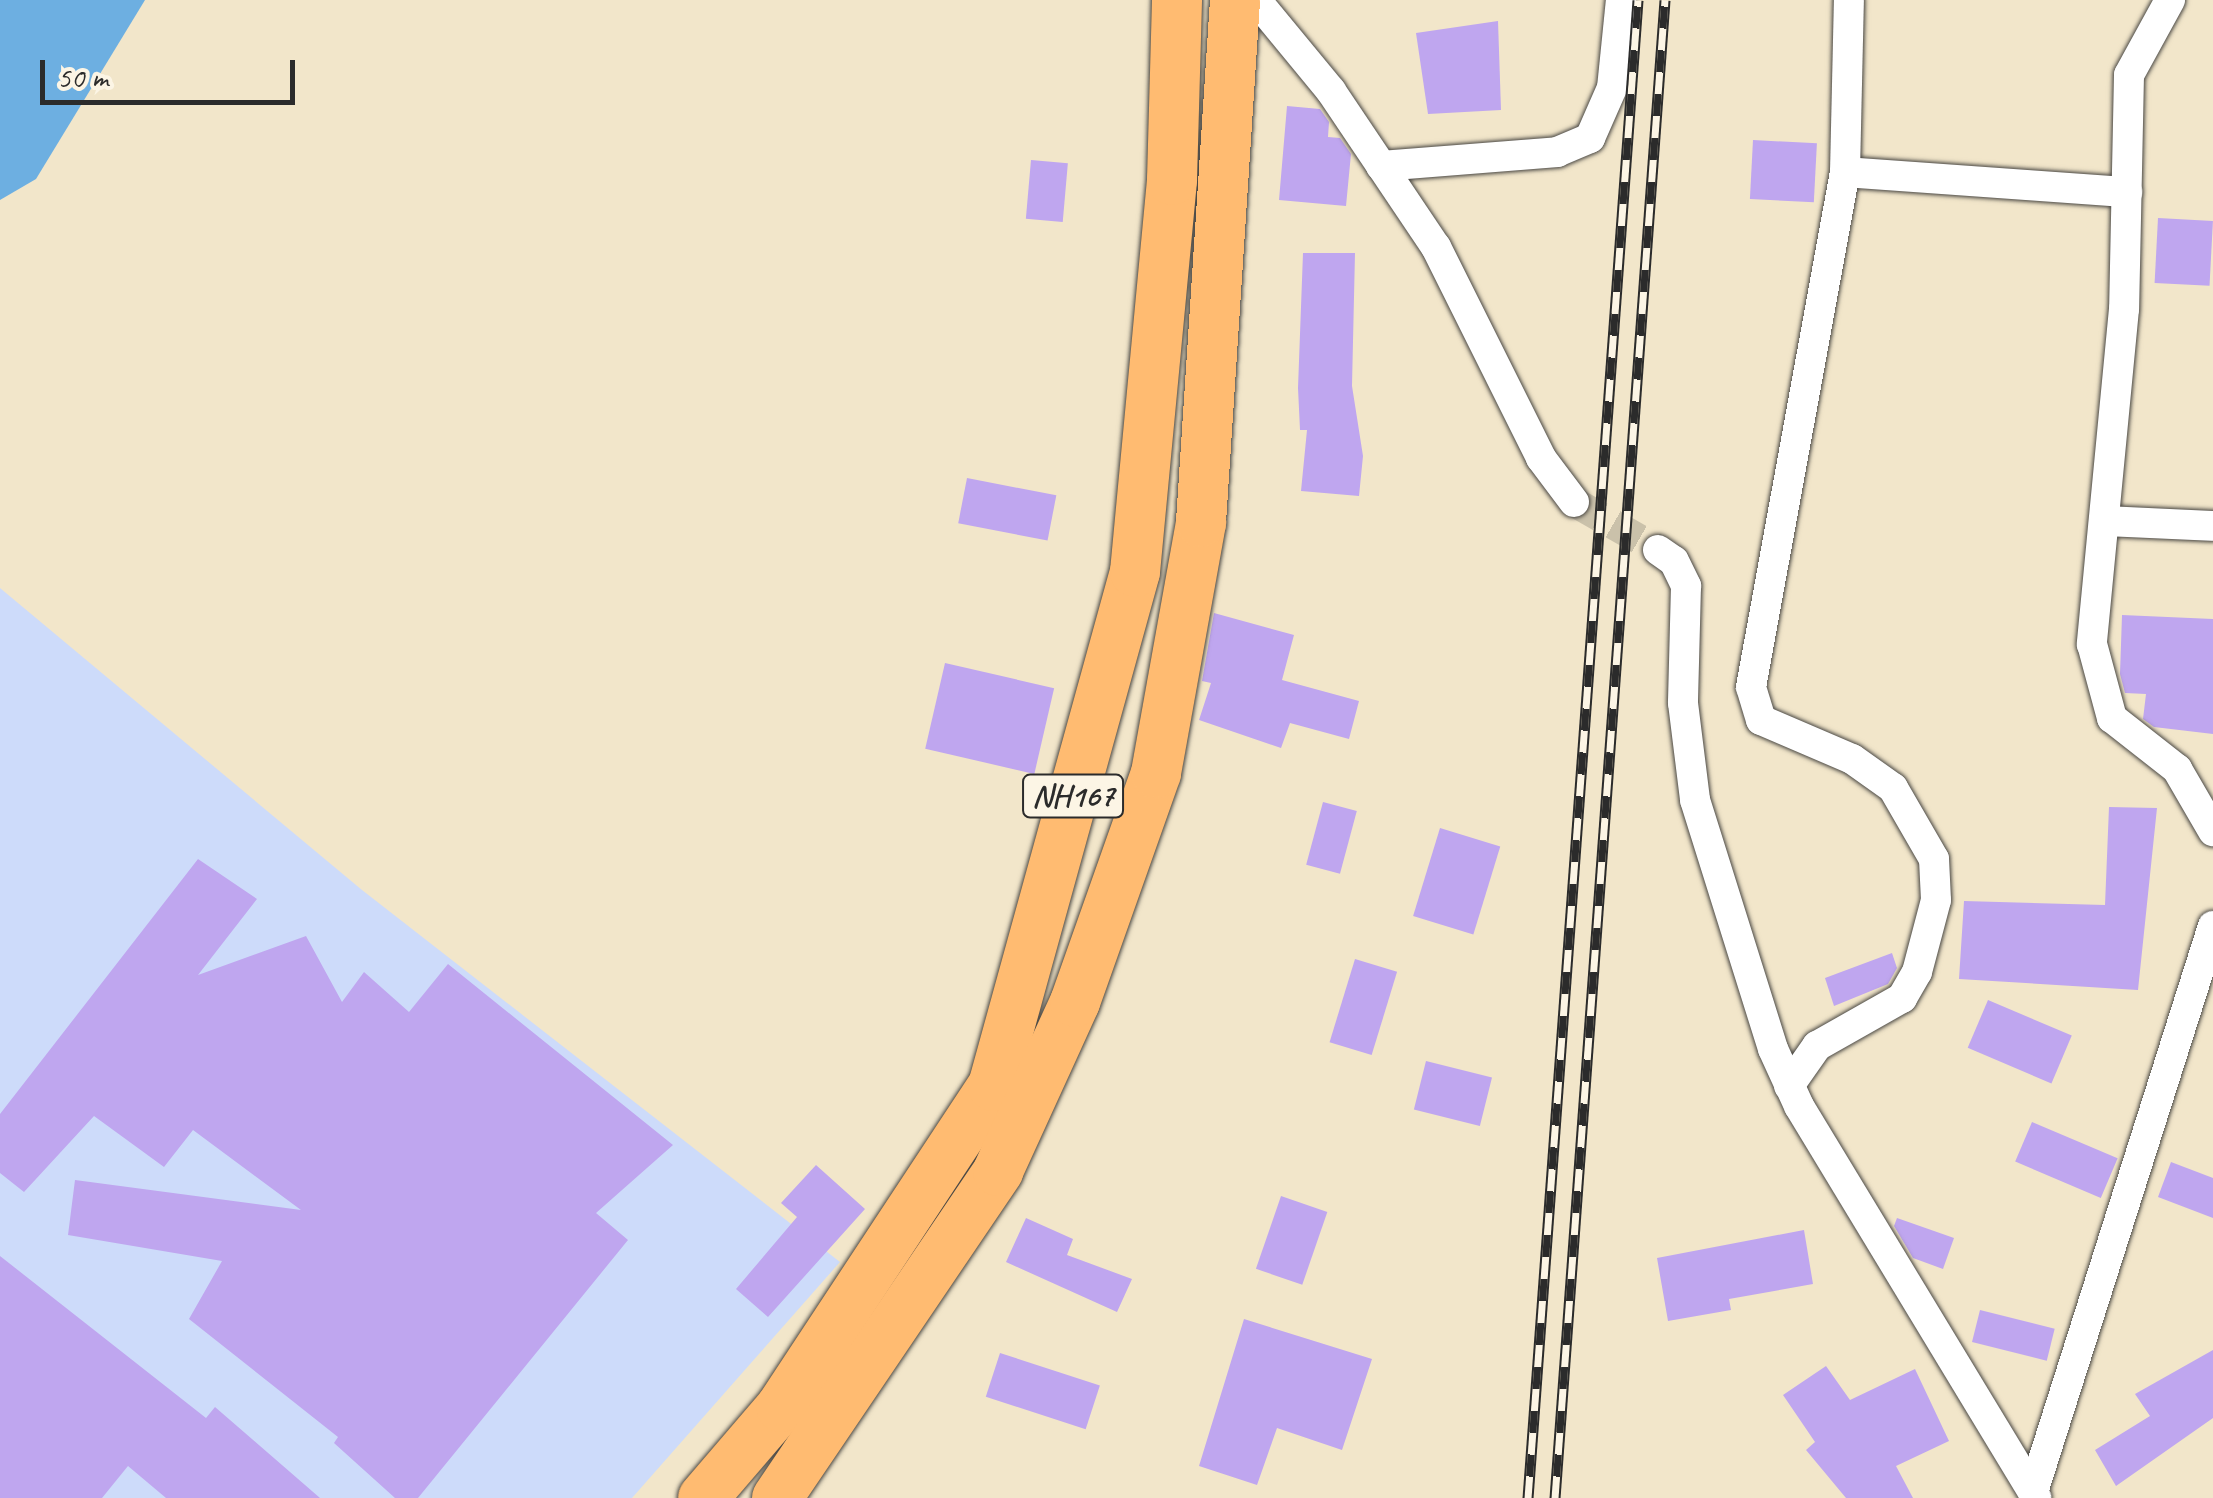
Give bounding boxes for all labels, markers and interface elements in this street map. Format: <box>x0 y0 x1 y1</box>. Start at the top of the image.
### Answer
scale bar <box>45 40 300 102</box>
text: 50 m <box>57 58 108 96</box>
road number: NH167 <box>1020 769 1126 823</box>

